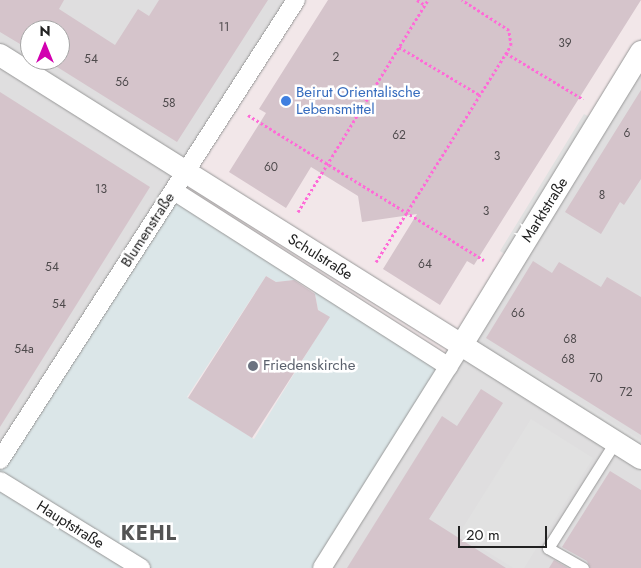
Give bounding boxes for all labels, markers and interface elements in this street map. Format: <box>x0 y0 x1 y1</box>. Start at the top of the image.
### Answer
north arrow <box>20 20 70 70</box>
text: N <box>39 21 51 41</box>
house number: 11 <box>219 21 229 35</box>
house number: 39 <box>558 37 572 51</box>
house number: 2 <box>333 51 339 65</box>
house number: 54 <box>84 53 98 67</box>
house number: 56 <box>115 76 129 90</box>
place label: Beirut Orientalische Lebensmittel <box>296 83 421 118</box>
marker: Beirut Orientalische Lebensmittel <box>280 95 292 107</box>
house number: 58 <box>162 97 176 111</box>
house number: 6 <box>624 127 630 141</box>
house number: 62 <box>392 129 406 143</box>
house number: 3 <box>494 150 500 164</box>
house number: 60 <box>264 161 278 175</box>
street label: Marktstraße <box>518 174 572 246</box>
house number: 13 <box>95 183 107 197</box>
street label: Blumenstraße <box>117 189 179 271</box>
house number: 8 <box>599 189 605 203</box>
house number: 3 <box>483 205 489 219</box>
street label: Schulstraße <box>284 230 356 284</box>
house number: 64 <box>418 258 432 272</box>
house number: 54 <box>45 261 59 275</box>
house number: 54 <box>52 298 66 312</box>
house number: 66 <box>511 307 525 321</box>
house number: 68 <box>563 333 577 347</box>
house number: 54a <box>14 343 34 357</box>
house number: 68 <box>561 353 575 367</box>
place label: Friedenskirche <box>263 357 355 375</box>
marker: Friedenskirche <box>247 360 259 372</box>
house number: 70 <box>589 372 603 386</box>
house number: 72 <box>619 386 633 400</box>
street label: Hauptstraße <box>33 497 107 553</box>
scale bar <box>461 516 550 548</box>
district label: KEHL <box>120 521 178 545</box>
text: 20 m <box>466 524 500 546</box>

